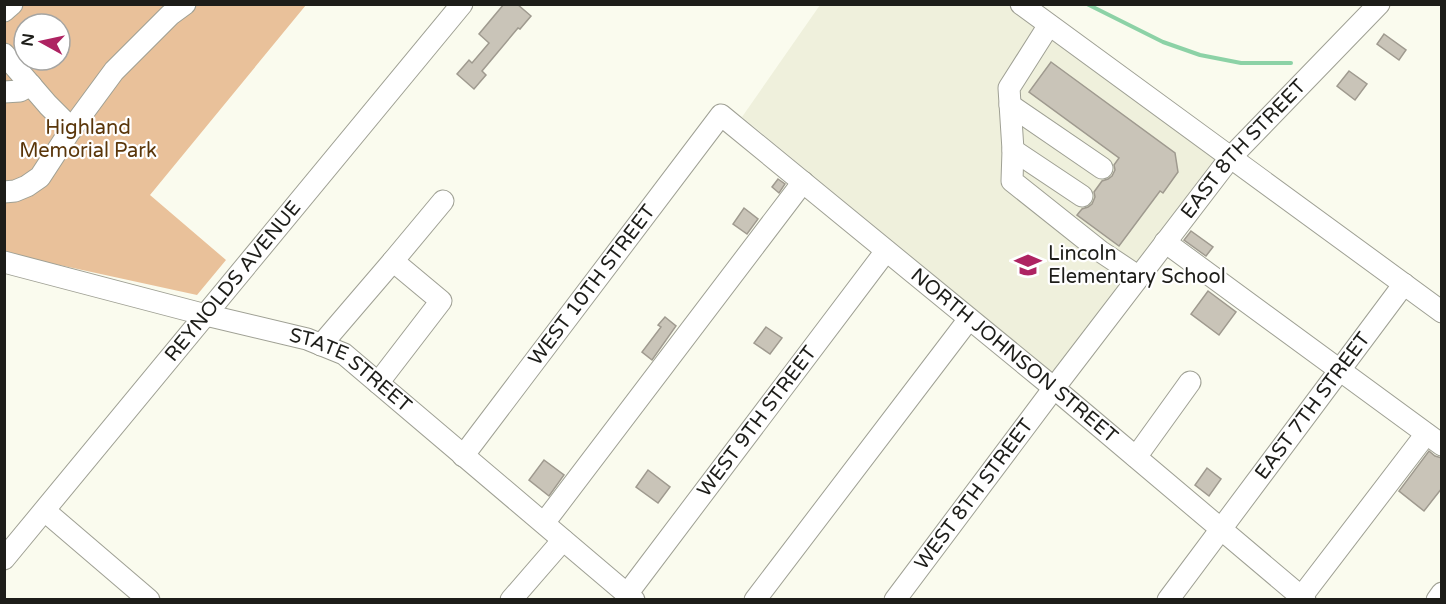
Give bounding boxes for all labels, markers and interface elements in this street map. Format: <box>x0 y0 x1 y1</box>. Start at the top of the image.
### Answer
north arrow <box>12 12 72 72</box>
text: N <box>17 32 39 48</box>
street label: EAST 8TH STREET <box>1176 75 1311 224</box>
park label: Highland Memorial Park <box>19 116 157 163</box>
street label: REYNOLDS AVENUE <box>160 196 306 366</box>
street label: WEST 10TH STREET <box>524 200 661 370</box>
place label: Lincoln Elementary School <box>1048 242 1226 289</box>
school or university icon: Lincoln Elementary School <box>1013 250 1043 280</box>
street label: NORTH JOHNSON STREET <box>906 263 1122 448</box>
street label: STATE STREET <box>287 323 416 418</box>
street label: EAST 7TH STREET <box>1250 328 1376 484</box>
street label: WEST 9TH STREET <box>693 341 822 502</box>
street label: WEST 8TH STREET <box>910 414 1039 575</box>

